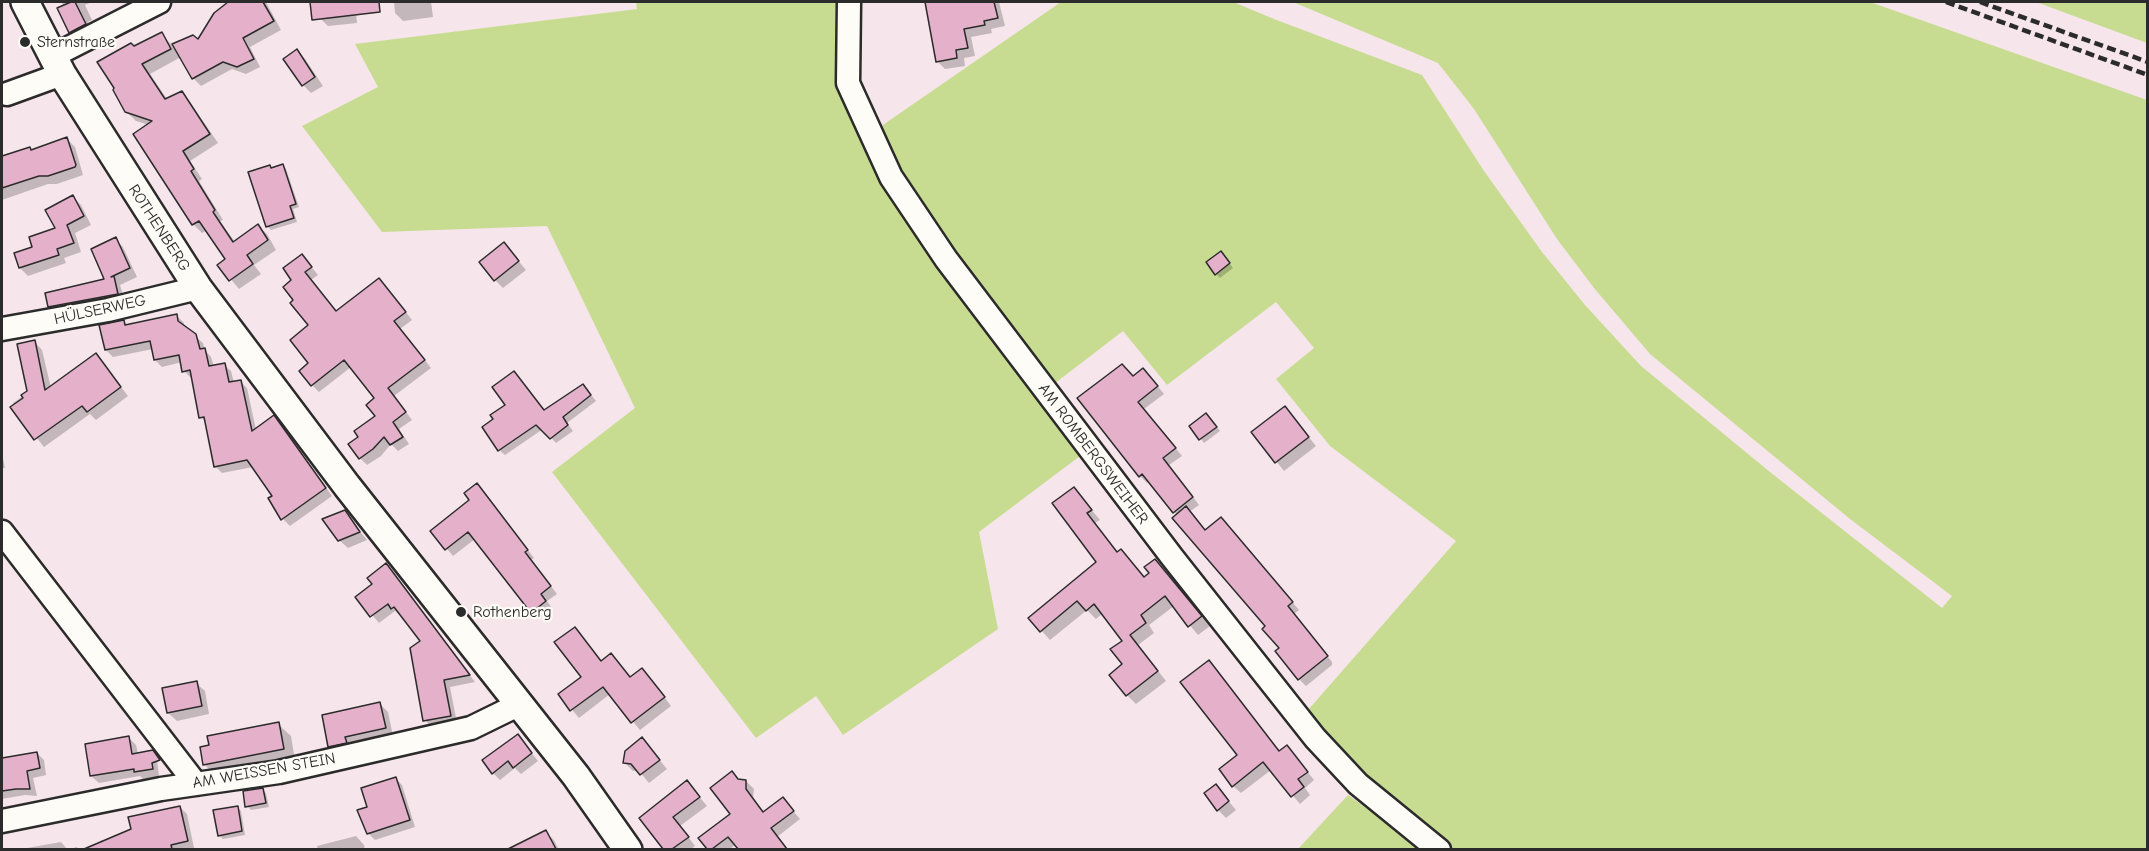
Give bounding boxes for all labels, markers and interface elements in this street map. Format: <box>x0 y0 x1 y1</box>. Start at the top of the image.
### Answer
place label: Sternstraße <box>37 32 115 52</box>
marker: Sternstraße <box>18 35 32 49</box>
street label: ROTHENBERG <box>124 181 194 275</box>
street label: HÜLSERWEG <box>52 291 148 329</box>
street label: AM ROMBERGSWEIHER <box>1034 380 1152 528</box>
place label: Rothenberg <box>473 602 552 622</box>
marker: Rothenberg <box>454 605 468 619</box>
street label: AM WEISSEN STEIN <box>191 749 337 793</box>

